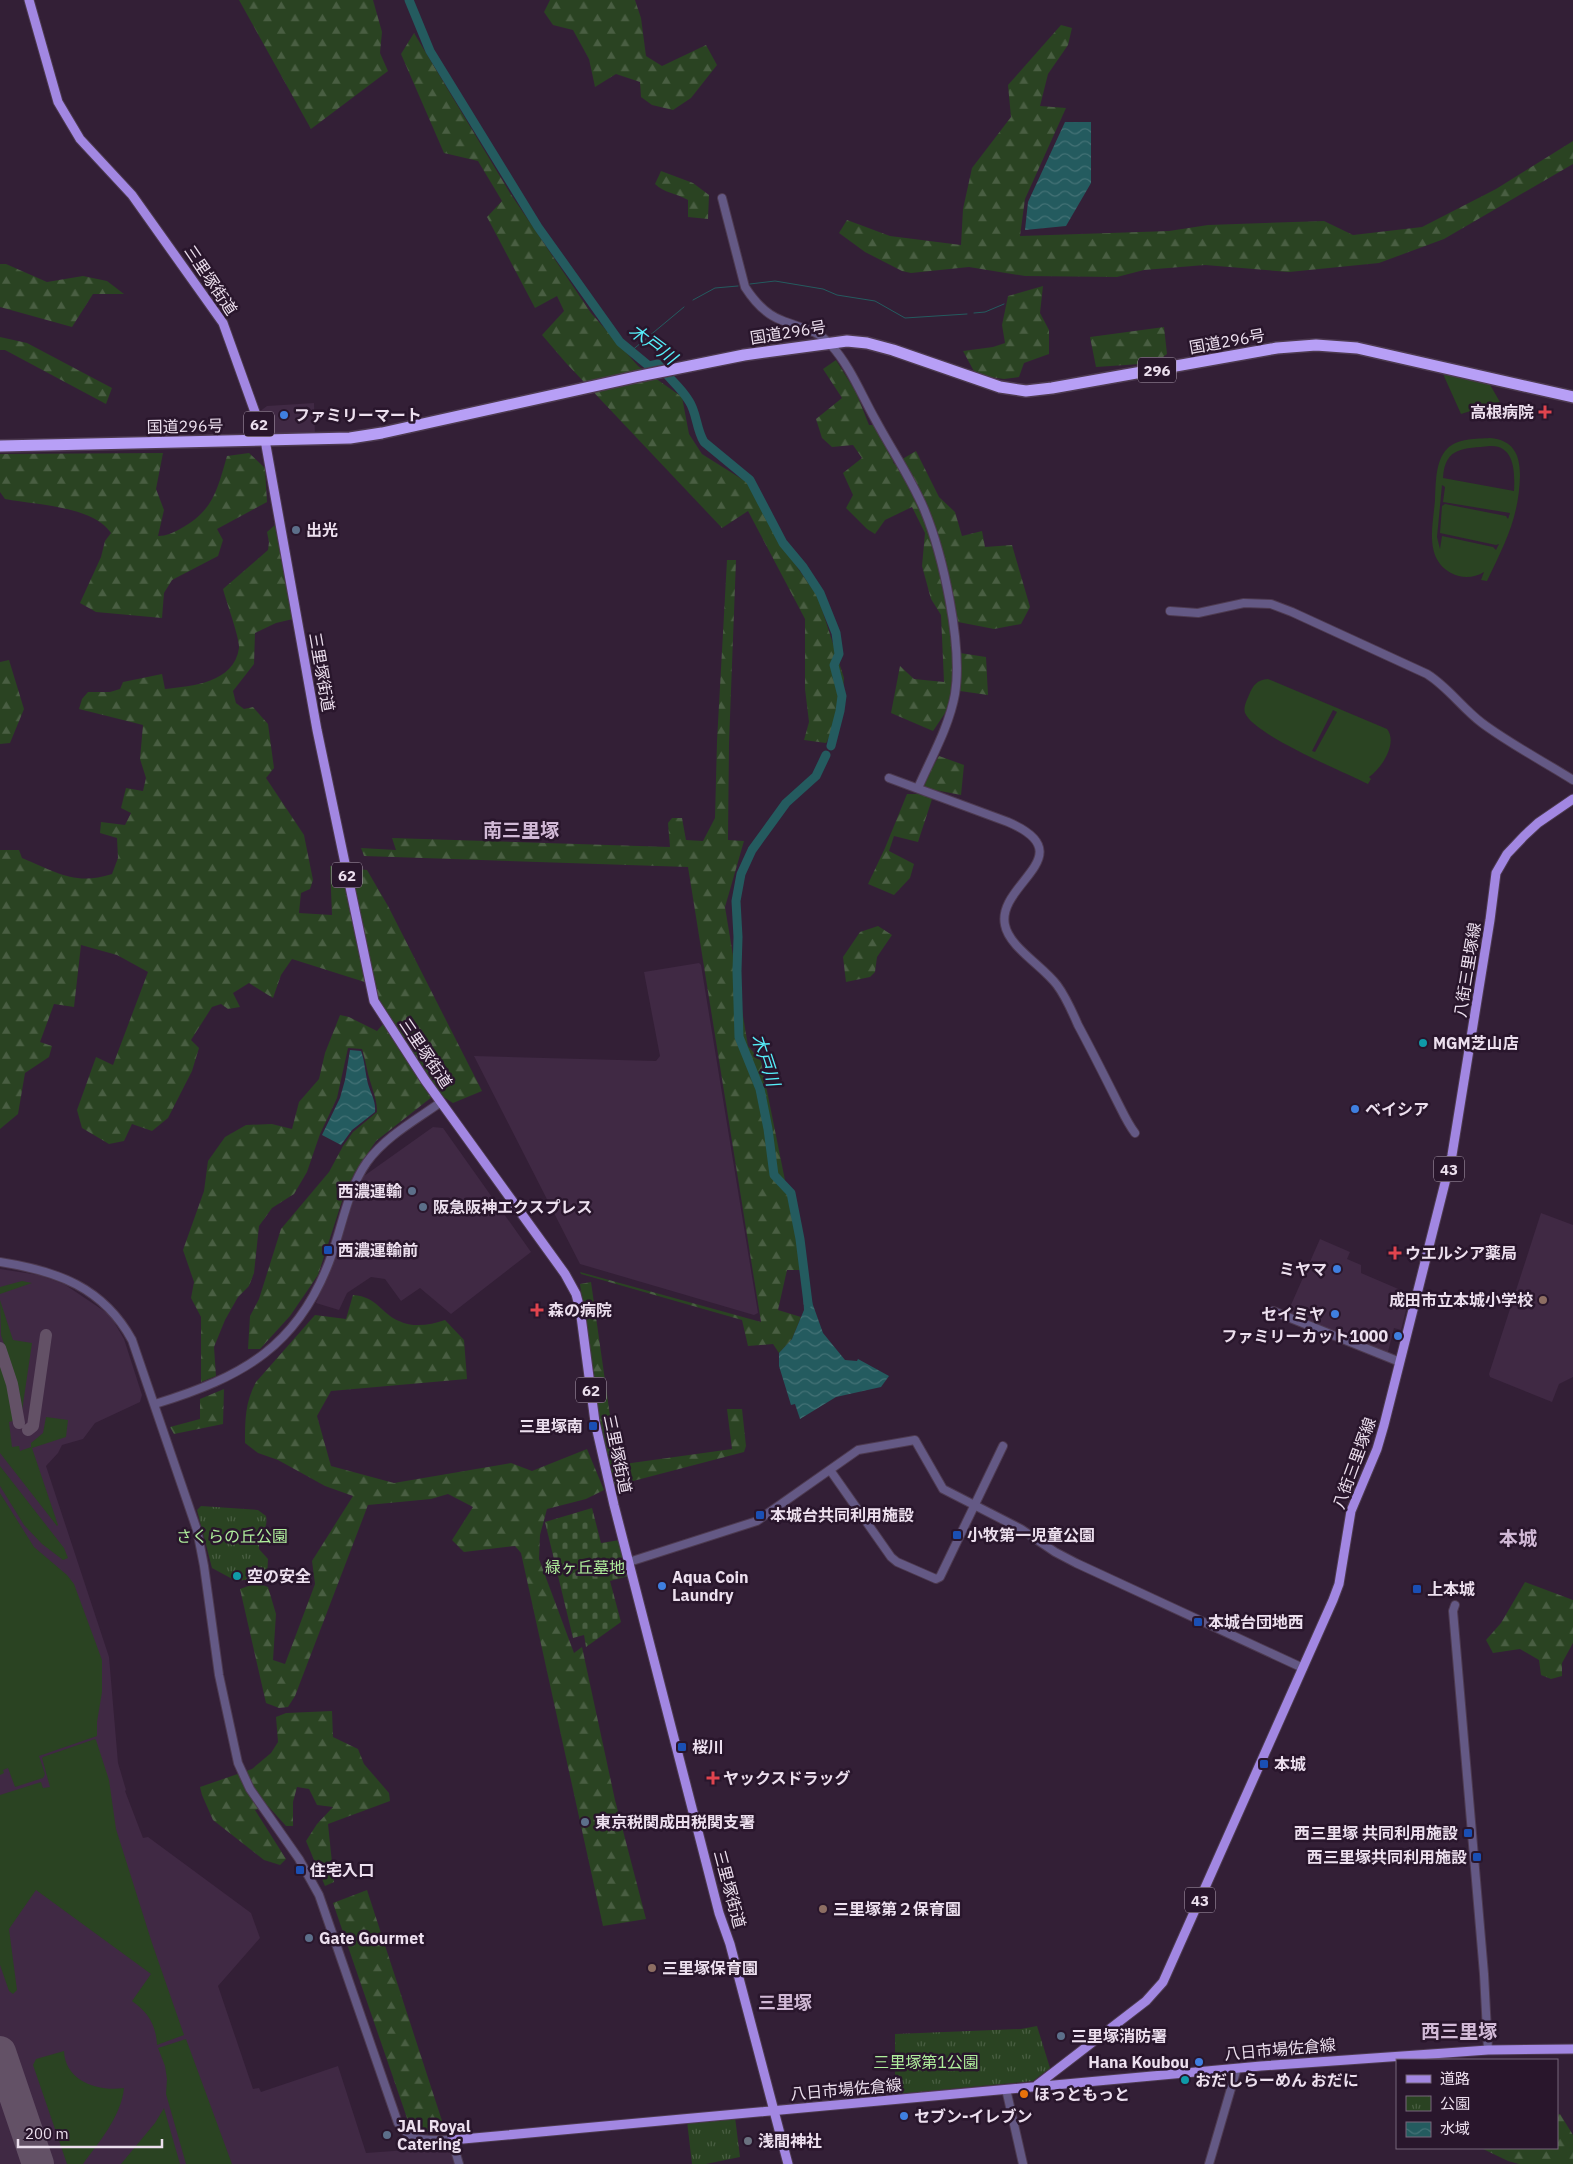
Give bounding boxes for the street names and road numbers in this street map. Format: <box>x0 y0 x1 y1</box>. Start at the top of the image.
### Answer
street label: 三里塚街道 <box>180 241 242 319</box>
street label: 国道296号 <box>749 316 827 348</box>
street label: 国道296号 <box>1187 324 1267 358</box>
road number: 296 <box>1138 358 1176 382</box>
road number: 62 <box>244 412 274 436</box>
street label: 国道296号 <box>146 415 224 437</box>
street label: 三里塚街道 <box>305 631 339 713</box>
road number: 62 <box>332 862 362 888</box>
street label: 八街三里塚線 <box>1450 921 1484 1019</box>
street label: 三里塚街道 <box>395 1014 457 1092</box>
road number: 43 <box>1434 1156 1464 1182</box>
road number: 62 <box>576 1378 606 1402</box>
street label: 三里塚街道 <box>600 1413 636 1495</box>
street label: 八街三里塚線 <box>1328 1414 1380 1512</box>
street label: 三里塚街道 <box>710 1848 750 1930</box>
road number: 43 <box>1185 1888 1215 1912</box>
street label: 八日市場佐倉線 <box>1223 2034 1337 2064</box>
street label: 八日市場佐倉線 <box>789 2074 903 2104</box>

